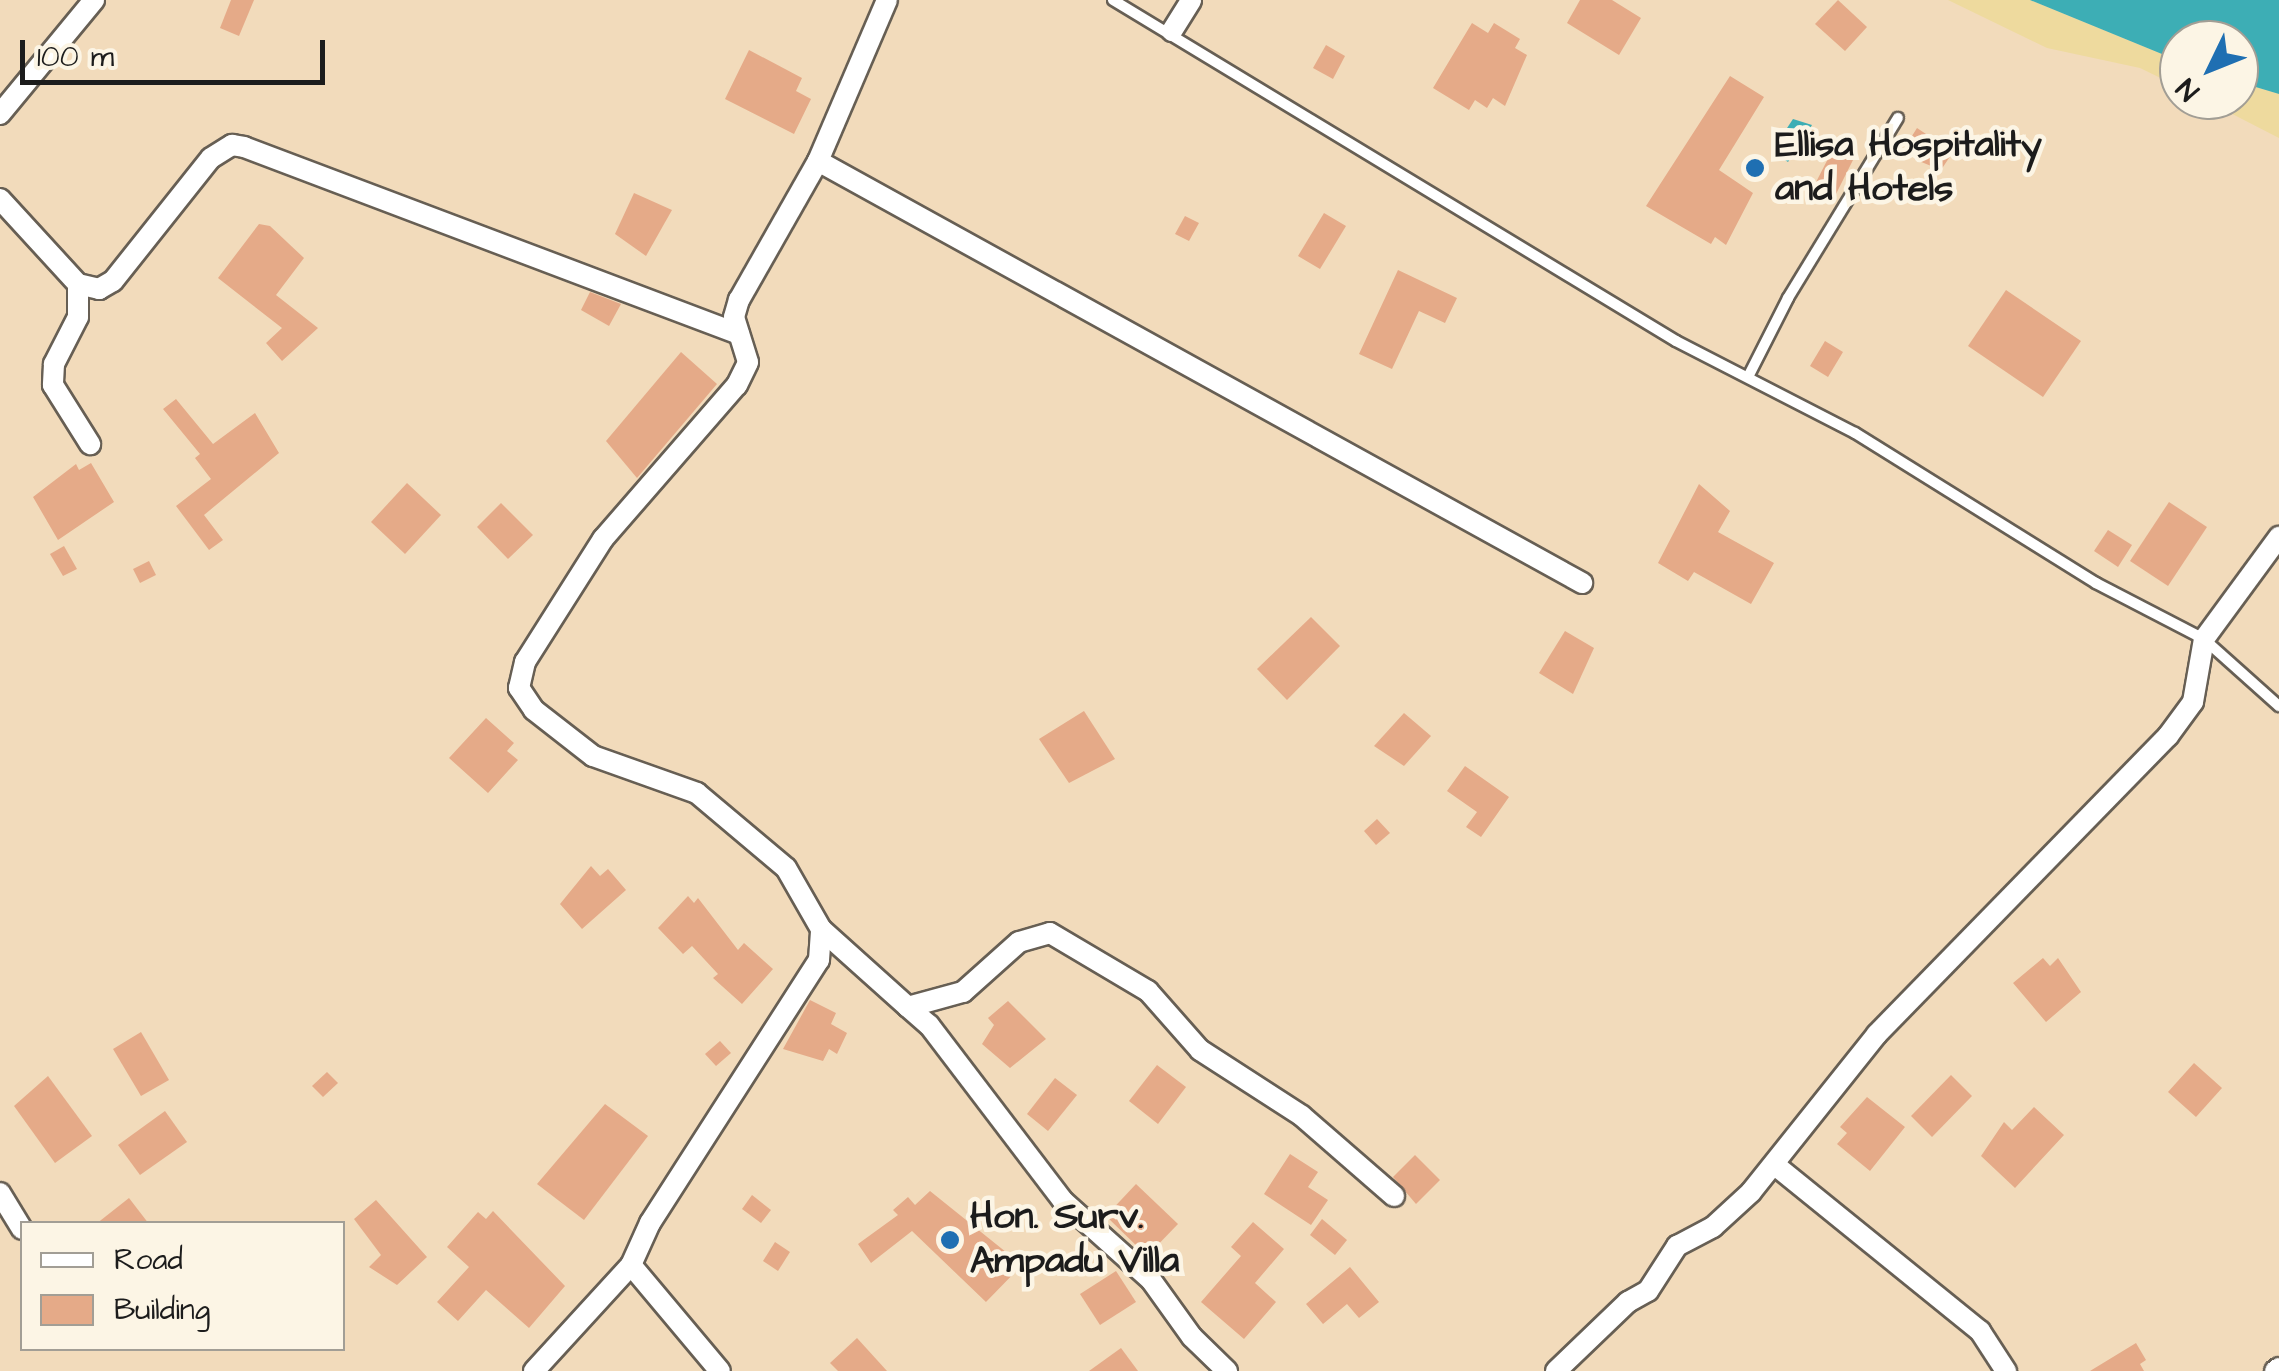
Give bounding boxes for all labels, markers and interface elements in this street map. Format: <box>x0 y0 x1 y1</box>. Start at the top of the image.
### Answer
scale bar <box>25 20 330 82</box>
north arrow <box>2159 20 2259 120</box>
text: 100 m <box>37 36 114 78</box>
text: N <box>2168 70 2208 109</box>
place label: Ellisa Hospitality and Hotels <box>1775 123 2042 212</box>
marker: Ellisa Hospitality and Hotels <box>1744 157 1766 179</box>
place label: Hon. Surv. Ampadu Villa <box>970 1195 1179 1284</box>
legend <box>20 1221 345 1351</box>
marker: Hon. Surv. Ampadu Villa <box>939 1229 961 1251</box>
text: Road <box>114 1239 183 1281</box>
text: Building <box>114 1289 210 1331</box>

